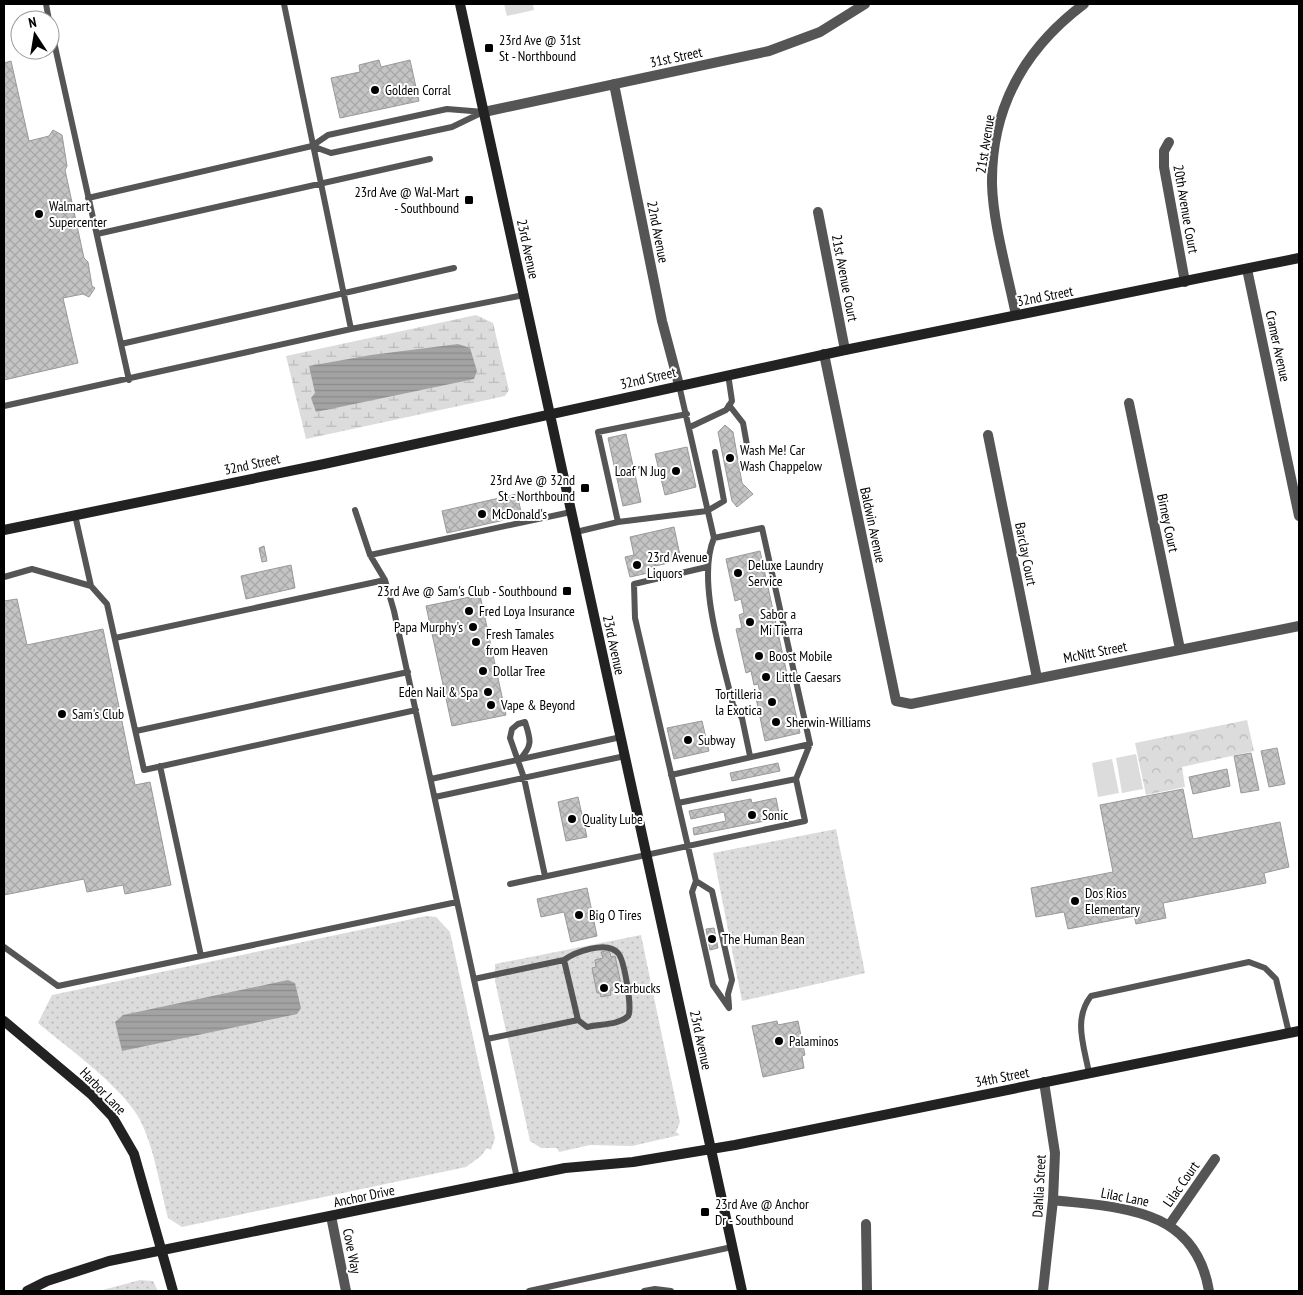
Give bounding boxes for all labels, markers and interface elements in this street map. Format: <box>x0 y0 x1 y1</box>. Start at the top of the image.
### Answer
north arrow <box>10 10 60 60</box>
text: N <box>27 13 38 32</box>
place label: 23rd Ave @ 31st St - Northbound <box>499 31 581 65</box>
marker: 23rd Ave @ 31st St - Northbound <box>483 42 495 54</box>
street label: 31st Street <box>648 43 704 71</box>
place label: Golden Corral <box>385 81 451 99</box>
marker: Golden Corral <box>369 84 381 96</box>
street label: 21st Avenue <box>971 113 999 175</box>
street label: 20th Avenue Court <box>1169 163 1203 255</box>
place label: 23rd Ave @ Wal-Mart - Southbound <box>354 183 459 217</box>
marker: 23rd Ave @ Wal-Mart - Southbound <box>463 194 475 206</box>
place label: Walmart Supercenter <box>49 197 107 231</box>
street label: 22nd Avenue <box>643 199 673 265</box>
marker: Walmart Supercenter <box>33 208 45 220</box>
street label: 23rd Avenue <box>513 218 543 281</box>
street label: 21st Avenue Court <box>828 233 862 323</box>
street label: 32nd Street <box>1015 282 1075 310</box>
street label: Cramer Avenue <box>1262 309 1294 383</box>
street label: 32nd Street <box>618 363 678 393</box>
place label: Wash Me! Car Wash Chappelow <box>740 441 823 475</box>
street label: 32nd Street <box>222 449 282 479</box>
marker: Wash Me! Car Wash Chappelow <box>724 452 736 464</box>
place label: Loaf 'N Jug <box>615 462 666 480</box>
marker: Loaf 'N Jug <box>670 465 682 477</box>
place label: 23rd Ave @ 32nd St - Northbound <box>490 471 575 505</box>
marker: 23rd Ave @ 32nd St - Northbound <box>579 482 591 494</box>
street label: Baldwin Avenue <box>856 485 890 565</box>
street label: Birney Court <box>1153 492 1183 554</box>
place label: McDonald's <box>492 505 547 523</box>
marker: McDonald's <box>476 508 488 520</box>
street label: Barclay Court <box>1011 521 1041 587</box>
place label: 23rd Avenue Liquors <box>647 548 708 582</box>
place label: Deluxe Laundry Service <box>748 556 824 590</box>
marker: 23rd Avenue Liquors <box>631 559 643 571</box>
marker: Deluxe Laundry Service <box>732 567 744 579</box>
place label: 23rd Ave @ Sam's Club - Southbound <box>377 582 557 600</box>
marker: 23rd Ave @ Sam's Club - Southbound <box>561 585 573 597</box>
place label: Fred Loya Insurance <box>479 602 575 620</box>
marker: Fred Loya Insurance <box>463 605 475 617</box>
place label: Sabor a Mi Tierra <box>760 605 803 639</box>
street label: 23rd Avenue <box>599 614 629 677</box>
marker: Sabor a Mi Tierra <box>744 616 756 628</box>
place label: Papa Murphy's <box>394 618 463 636</box>
marker: Papa Murphy's <box>467 621 479 633</box>
place label: Fresh Tamales from Heaven <box>486 625 554 659</box>
marker: Fresh Tamales from Heaven <box>470 636 482 648</box>
street label: McNitt Street <box>1062 637 1128 667</box>
place label: Boost Mobile <box>769 647 833 665</box>
marker: Boost Mobile <box>753 650 765 662</box>
place label: Dollar Tree <box>493 662 546 680</box>
marker: Dollar Tree <box>477 665 489 677</box>
place label: Little Caesars <box>776 668 841 686</box>
marker: Little Caesars <box>760 671 772 683</box>
place label: Eden Nail & Spa <box>399 683 478 701</box>
place label: Tortilleria la Exotica <box>715 685 762 719</box>
marker: Eden Nail & Spa <box>482 686 494 698</box>
place label: Vape & Beyond <box>500 696 575 714</box>
marker: Tortilleria la Exotica <box>766 696 778 708</box>
marker: Vape & Beyond <box>485 699 497 711</box>
place label: Sam's Club <box>72 705 124 723</box>
marker: Sam's Club <box>56 708 68 720</box>
place label: Sherwin-Williams <box>786 713 871 731</box>
marker: Sherwin-Williams <box>770 716 782 728</box>
place label: Subway <box>698 731 736 749</box>
marker: Subway <box>682 734 694 746</box>
place label: Sonic <box>762 806 788 824</box>
marker: Sonic <box>746 809 758 821</box>
place label: Quality Lube <box>582 810 643 828</box>
marker: Quality Lube <box>566 813 578 825</box>
place label: Dos Rios Elementary <box>1085 884 1140 918</box>
marker: Dos Rios Elementary <box>1069 895 1081 907</box>
place label: Big O Tires <box>589 906 642 924</box>
marker: Big O Tires <box>573 909 585 921</box>
place label: The Human Bean <box>722 930 805 948</box>
marker: The Human Bean <box>706 933 718 945</box>
place label: Starbucks <box>614 979 661 997</box>
marker: Starbucks <box>598 982 610 994</box>
street label: 23rd Avenue <box>686 1009 716 1072</box>
place label: Palaminos <box>789 1032 839 1050</box>
marker: Palaminos <box>773 1035 785 1047</box>
street label: 34th Street <box>974 1063 1031 1091</box>
street label: Harbor Lane <box>76 1064 130 1119</box>
street label: Dahlia Street <box>1028 1154 1050 1218</box>
street label: Lilac Court <box>1159 1158 1203 1210</box>
street label: Anchor Drive <box>332 1181 397 1211</box>
street label: Lilac Lane <box>1099 1184 1151 1211</box>
place label: 23rd Ave @ Anchor Dr - Southbound <box>715 1195 809 1229</box>
marker: 23rd Ave @ Anchor Dr - Southbound <box>699 1206 711 1218</box>
street label: Cove Way <box>339 1227 365 1276</box>

